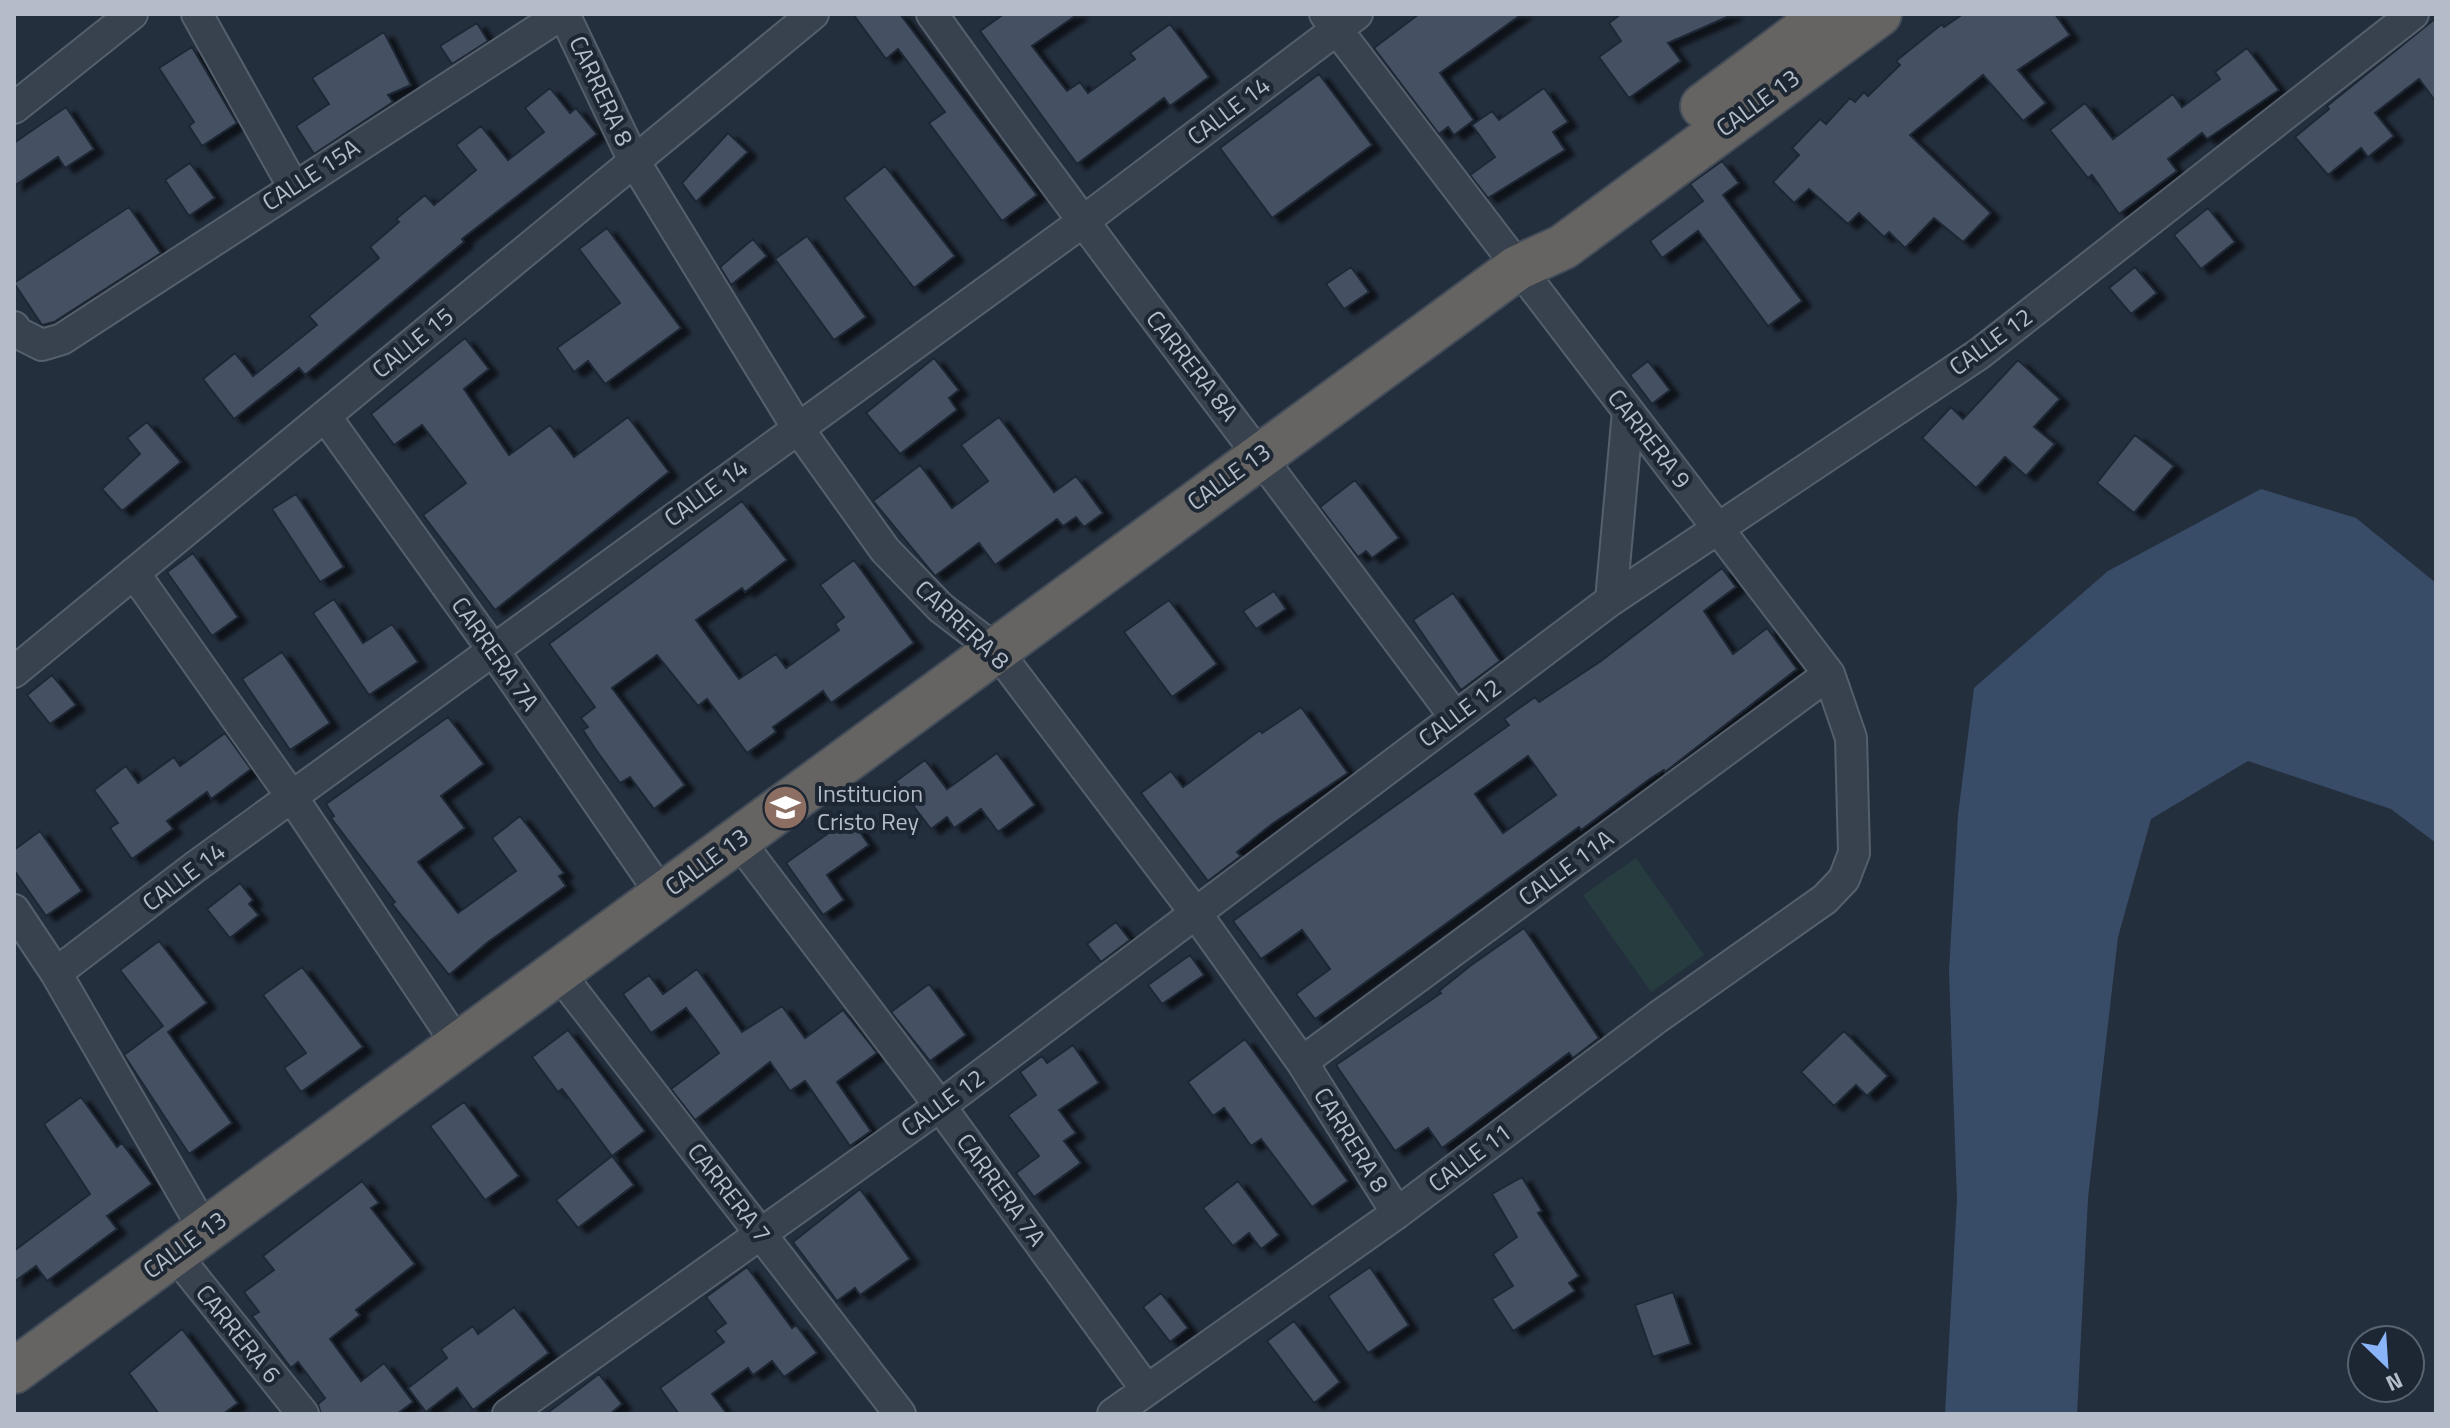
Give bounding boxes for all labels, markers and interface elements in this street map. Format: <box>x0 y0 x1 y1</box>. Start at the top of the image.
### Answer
street label: CARRERA 8 <box>561 30 643 152</box>
street label: CALLE 13 <box>1708 59 1807 145</box>
street label: CALLE 14 <box>1179 67 1277 153</box>
street label: CALLE 15A <box>254 129 366 219</box>
street label: CALLE 15 <box>364 298 461 386</box>
street label: CALLE 12 <box>1941 298 2040 384</box>
street label: CARRERA 8A <box>1138 302 1248 429</box>
street label: CARRERA 9 <box>1599 381 1700 496</box>
street label: CALLE 13 <box>1179 433 1278 519</box>
street label: CALLE 14 <box>656 449 755 535</box>
street label: CARRERA 8 <box>907 571 1018 678</box>
street label: CARRERA 7A <box>443 589 548 718</box>
street label: CALLE 12 <box>1410 669 1508 755</box>
place label: Institucion Cristo Rey <box>817 775 923 839</box>
school or university icon: Institucion Cristo Rey <box>762 784 810 832</box>
street label: CALLE 13 <box>657 818 756 904</box>
street label: CALLE 11A <box>1510 820 1621 914</box>
street label: CALLE 14 <box>134 833 232 919</box>
street label: CALLE 12 <box>893 1059 992 1145</box>
street label: CARRERA 8 <box>1305 1080 1398 1199</box>
street label: CALLE 11 <box>1420 1114 1518 1200</box>
street label: CARRERA 7A <box>948 1125 1055 1253</box>
street label: CARRERA 7 <box>679 1135 780 1250</box>
street label: CALLE 13 <box>135 1201 234 1287</box>
street label: CARRERA 6 <box>188 1276 290 1390</box>
north arrow <box>2346 1324 2426 1404</box>
text: N <box>2380 1363 2409 1401</box>

